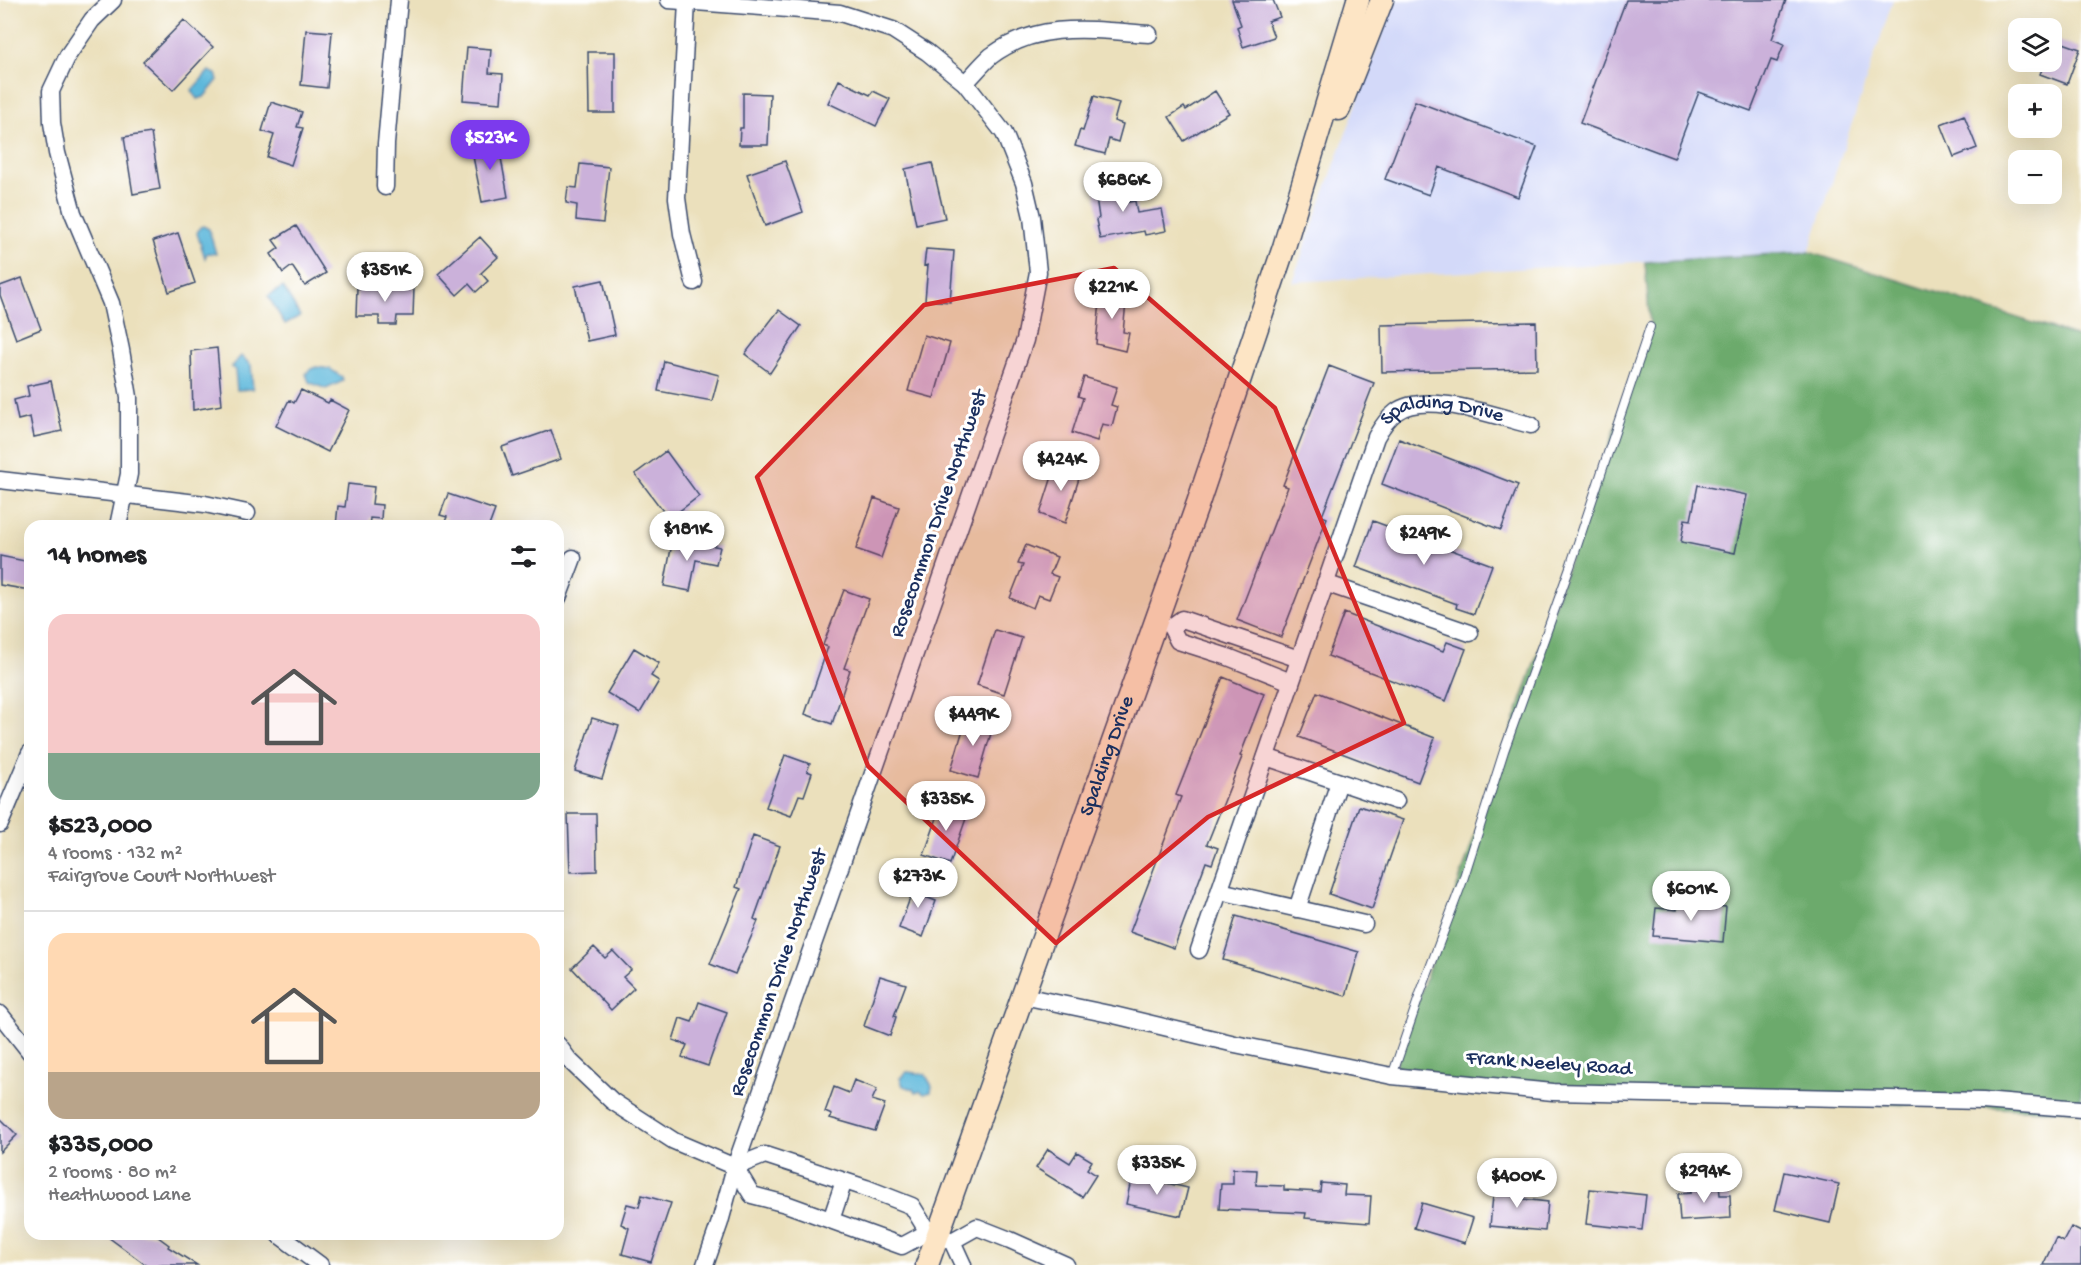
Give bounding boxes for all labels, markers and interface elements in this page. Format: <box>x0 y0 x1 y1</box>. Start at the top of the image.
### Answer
map controls <box>2008 18 2062 204</box>
button: layers <box>2008 18 2062 72</box>
button: + <box>2008 84 2062 138</box>
pin: $523K <box>448 120 532 171</box>
text: $523K <box>465 128 515 151</box>
button: − <box>2008 150 2062 204</box>
pin: $686K <box>1081 162 1165 213</box>
text: $686K <box>1097 170 1149 193</box>
pin: $351K <box>343 252 427 303</box>
text: $351K <box>361 260 409 283</box>
pin: $221K <box>1070 269 1154 320</box>
text: $221K <box>1088 277 1136 300</box>
street label: Rosecommon Drive Northwest <box>886 385 995 641</box>
street label: Spalding Drive <box>1375 391 1508 431</box>
pin: $424K <box>1019 441 1103 492</box>
text: $424K <box>1037 449 1085 472</box>
pin: $181K <box>645 511 729 562</box>
pin: $249K <box>1382 515 1466 566</box>
text: $181K <box>663 519 711 542</box>
text: $249K <box>1399 523 1449 546</box>
icon: filters <box>507 540 540 573</box>
text: 14 homes <box>48 541 146 572</box>
icon: home <box>240 653 348 761</box>
street label: Spalding Drive <box>1075 692 1141 820</box>
pin: $449K <box>931 696 1015 747</box>
text: $449K <box>949 704 997 727</box>
pin: $335K <box>904 781 988 832</box>
text: $335K <box>920 789 972 812</box>
text: $523,000 <box>48 812 152 843</box>
text: 4 rooms · 132 m² <box>48 843 182 866</box>
street label: Rosecommon Drive Northwest <box>726 844 835 1100</box>
pin: $273K <box>876 858 960 909</box>
text: Fairgrove Court Northwest <box>48 866 275 889</box>
text: $273K <box>893 866 943 889</box>
pin: $601K <box>1649 871 1733 922</box>
text: $601K <box>1666 879 1716 902</box>
icon: home <box>240 972 348 1080</box>
street label: Frank Neeley Road <box>1464 1047 1634 1083</box>
text: $335,000 <box>48 1131 153 1162</box>
pin: $335K <box>1115 1145 1199 1196</box>
text: $335K <box>1131 1153 1183 1176</box>
pin: $294K <box>1662 1153 1746 1204</box>
pin: $400K <box>1475 1158 1559 1209</box>
text: $294K <box>1679 1161 1729 1184</box>
text: 2 rooms · 80 m² <box>48 1162 177 1185</box>
text: $400K <box>1491 1166 1543 1189</box>
text: Heathwood Lane <box>48 1185 191 1208</box>

